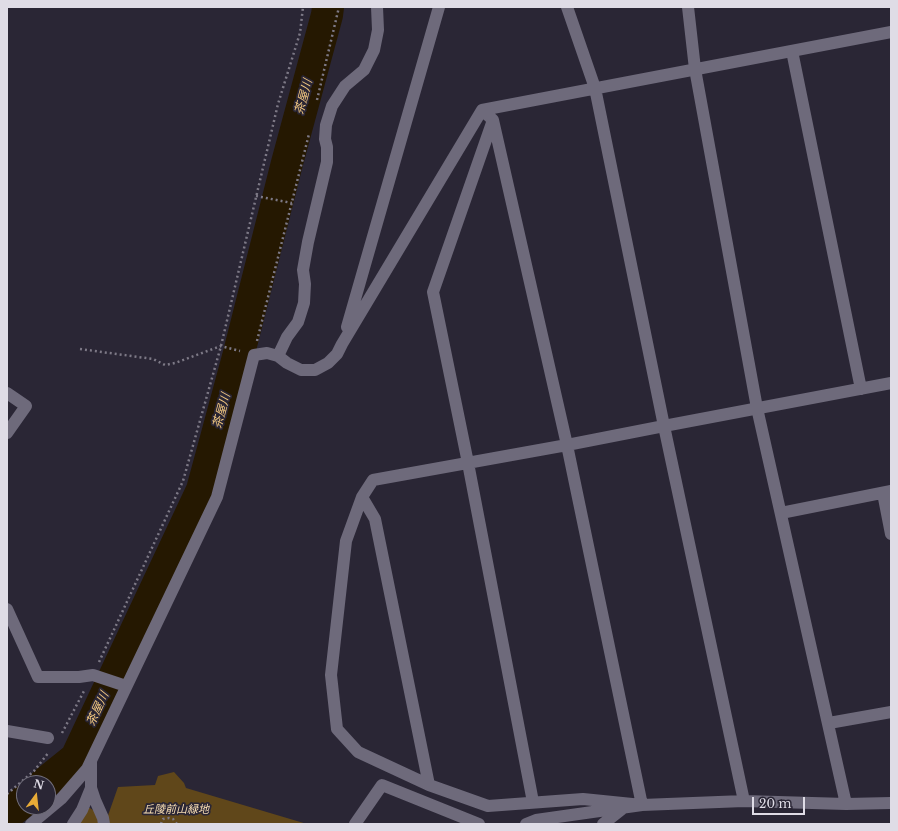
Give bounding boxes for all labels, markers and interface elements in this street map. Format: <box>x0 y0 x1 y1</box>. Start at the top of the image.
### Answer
water label: 茶屋川 <box>292 78 316 116</box>
water label: 茶屋川 <box>210 392 234 430</box>
water label: 茶屋川 <box>84 690 112 728</box>
north arrow <box>16 775 56 815</box>
text: N <box>32 776 46 792</box>
scale bar <box>754 789 807 815</box>
text: 20 m <box>759 796 791 811</box>
park label: 丘陵前山緑地 <box>143 803 209 817</box>

